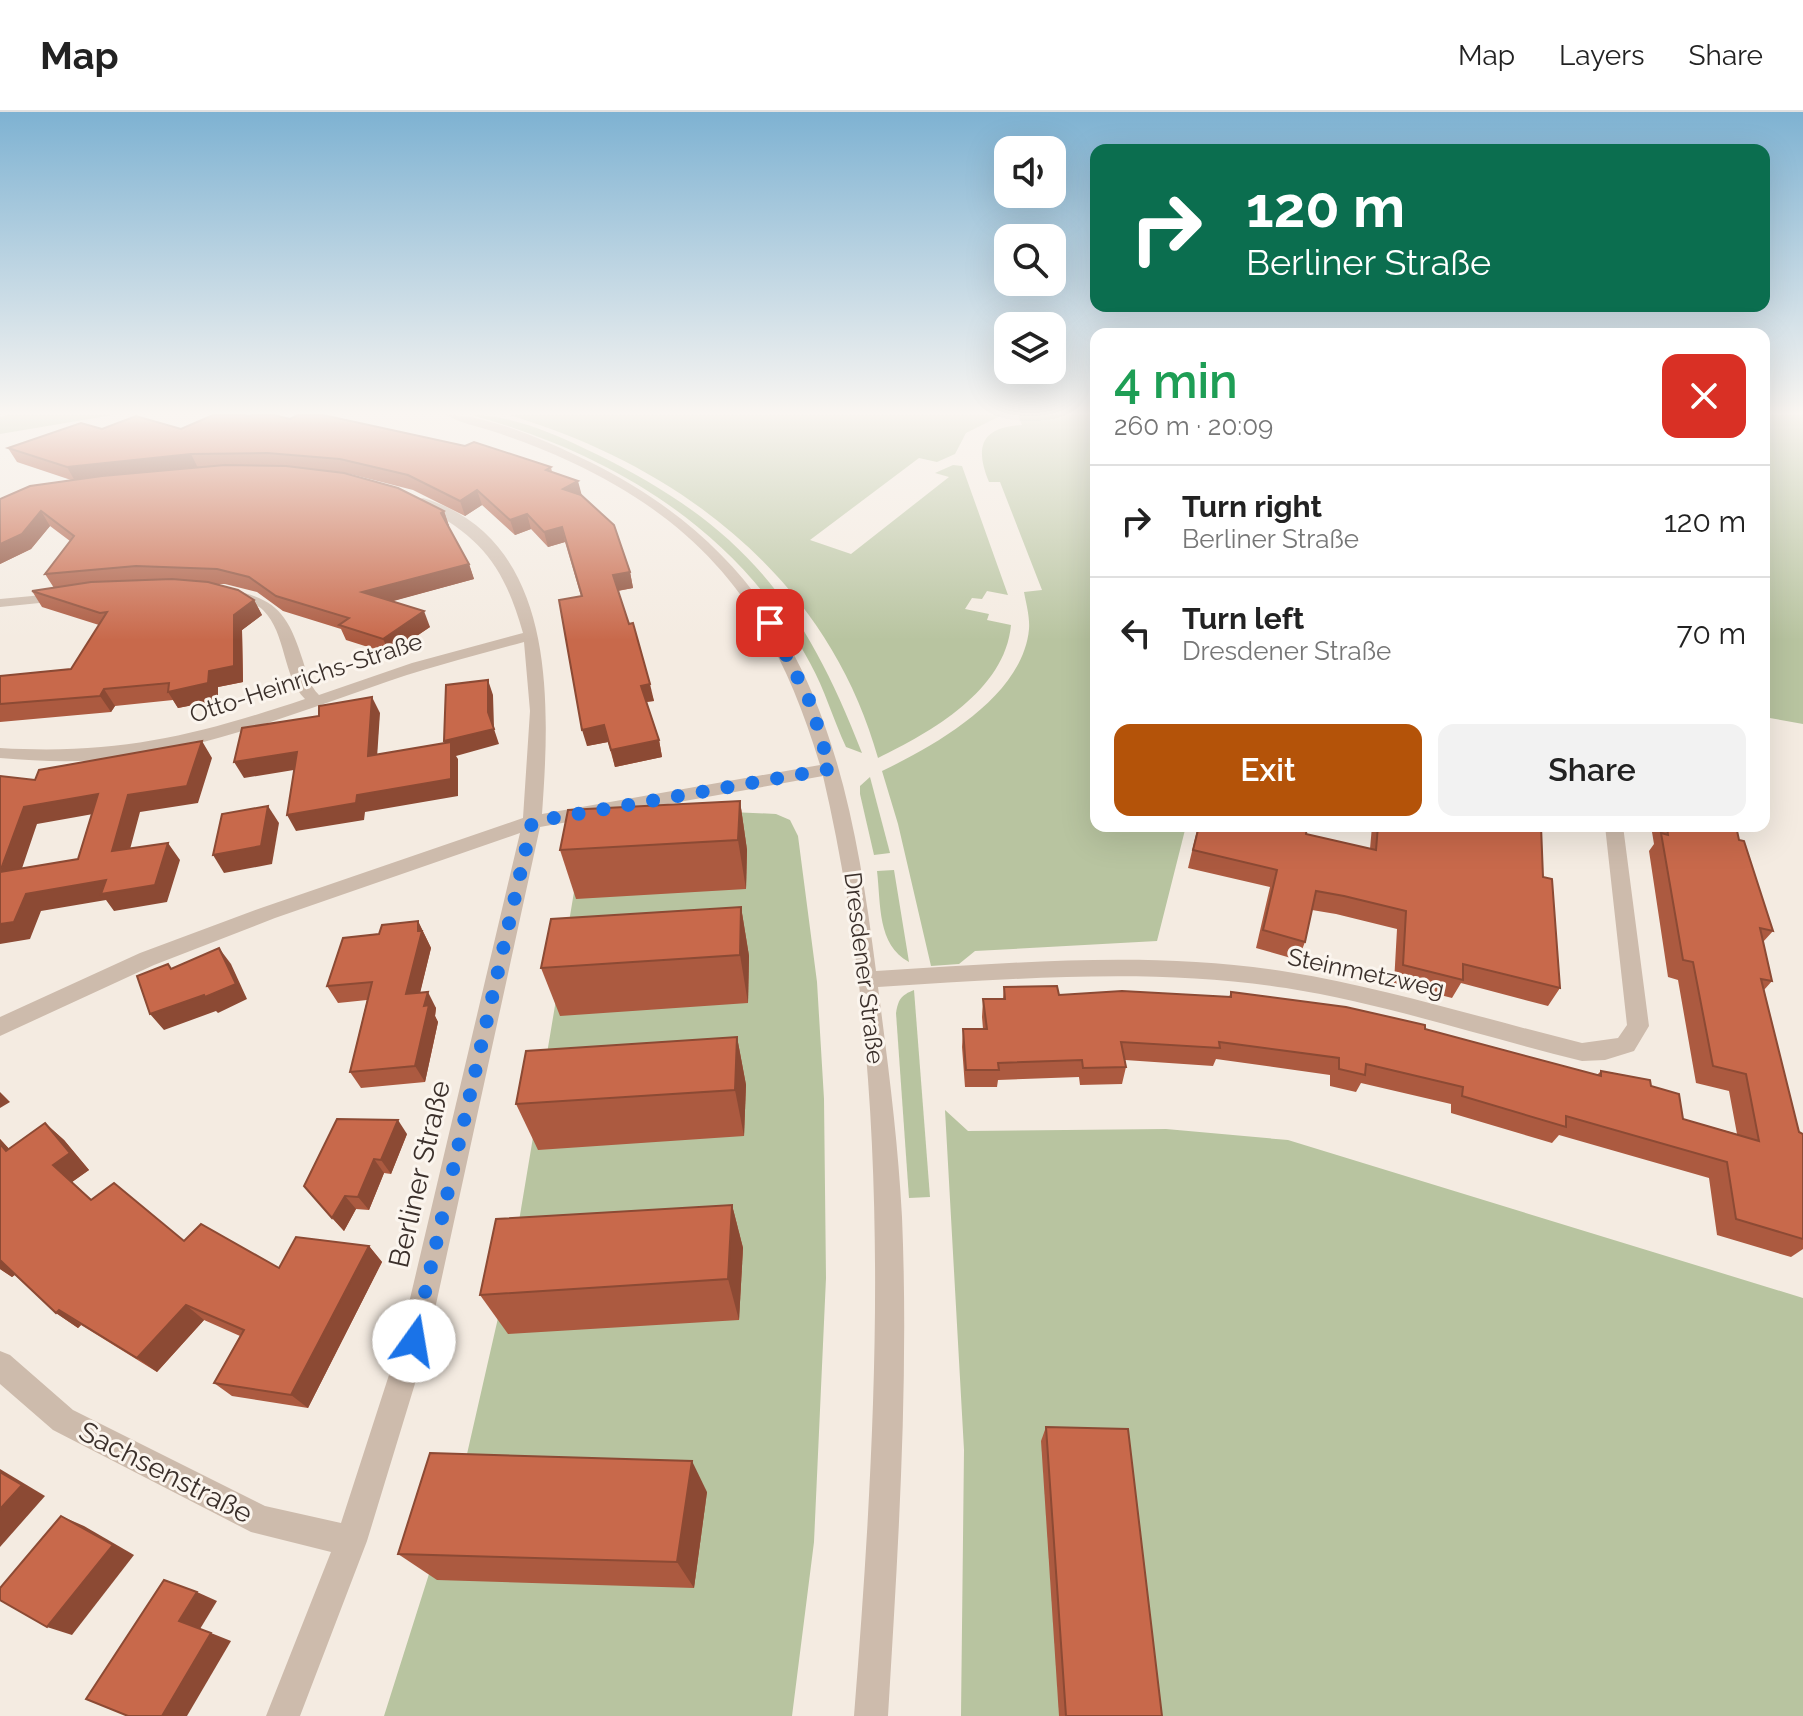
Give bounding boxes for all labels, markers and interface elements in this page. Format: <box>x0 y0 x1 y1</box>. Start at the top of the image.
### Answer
text: Map <box>40 33 119 78</box>
text: Map <box>1458 39 1515 72</box>
text: Layers <box>1559 39 1645 72</box>
text: Share <box>1689 39 1763 72</box>
map controls <box>994 136 1066 384</box>
button: sound <box>994 136 1066 208</box>
text: 120 m <box>1246 174 1405 240</box>
icon: right <box>1114 176 1218 280</box>
button: search <box>994 224 1066 296</box>
text: Berliner Straße <box>1246 241 1491 283</box>
button: layers <box>994 312 1066 384</box>
text: 4 min <box>1114 353 1238 409</box>
button: close <box>1662 354 1746 438</box>
text: 260 m · 20:09 <box>1114 411 1273 441</box>
text: Turn right <box>1182 489 1322 524</box>
icon: right <box>1114 499 1158 543</box>
text: 120 m <box>1664 504 1746 539</box>
text: Berliner Straße <box>1182 524 1359 554</box>
pin <box>736 589 804 657</box>
icon: arrive <box>748 601 792 645</box>
text: Turn left <box>1182 601 1304 636</box>
icon: left <box>1114 611 1158 655</box>
text: 70 m <box>1676 616 1746 651</box>
street label: Otto-Heinrichs-Straße <box>186 626 426 729</box>
text: Dresdener Straße <box>1182 636 1391 666</box>
button: Exit <box>1114 724 1422 816</box>
button: Share <box>1438 724 1746 816</box>
street label: Dresdener Straße <box>838 870 891 1066</box>
street label: Steinmetzweg <box>1285 942 1447 1003</box>
street label: Berliner Straße <box>382 1077 457 1271</box>
position arrow <box>372 1299 456 1383</box>
street label: Sachsenstraße <box>74 1415 258 1530</box>

